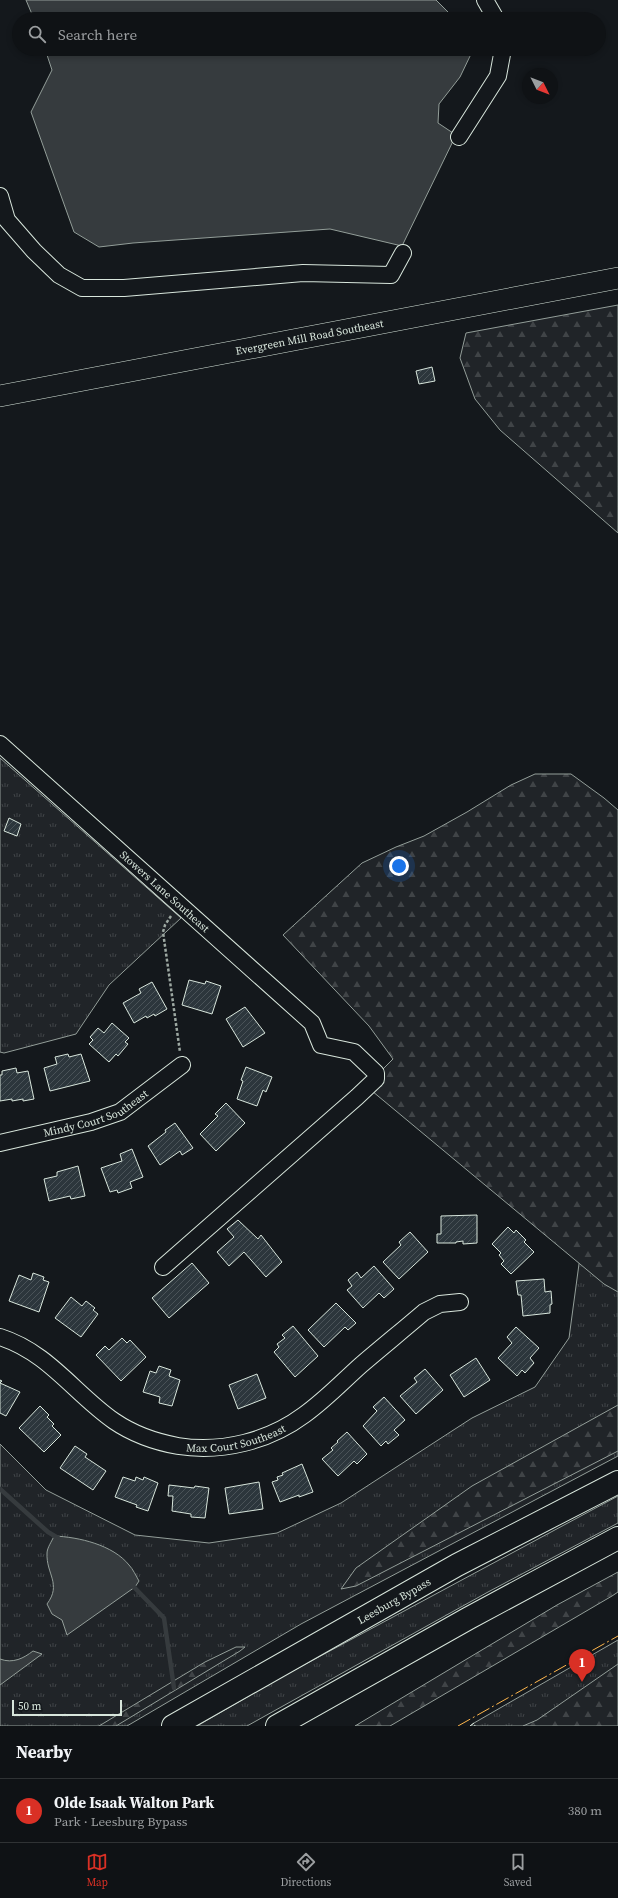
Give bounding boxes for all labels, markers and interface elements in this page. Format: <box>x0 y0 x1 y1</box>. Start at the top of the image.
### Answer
search box <box>12 12 606 56</box>
icon: search <box>26 23 48 45</box>
text: Search here <box>58 24 137 45</box>
north arrow <box>522 68 558 104</box>
street label: Evergreen Mill Road Southeast <box>234 315 385 358</box>
street label: Stowers Lane Southeast <box>117 847 213 936</box>
your location <box>389 856 409 876</box>
street label: Mindy Court Southeast <box>42 1086 151 1140</box>
street label: Max Court Southeast <box>186 1421 288 1455</box>
street label: Leesburg Bypass <box>355 1574 434 1627</box>
pin: 1 <box>569 1649 595 1682</box>
scale bar <box>12 1698 122 1717</box>
text: 50 m <box>18 1699 41 1714</box>
text: Nearby <box>16 1740 72 1764</box>
text: Olde Isaak Walton Park <box>54 1792 214 1813</box>
text: 1 <box>25 1802 33 1819</box>
text: 380 m <box>568 1802 602 1819</box>
text: Park · Leesburg Bypass <box>54 1813 187 1830</box>
tab: Map <box>86 1851 108 1890</box>
tab: Directions <box>280 1851 331 1890</box>
tab: Saved <box>504 1851 532 1890</box>

